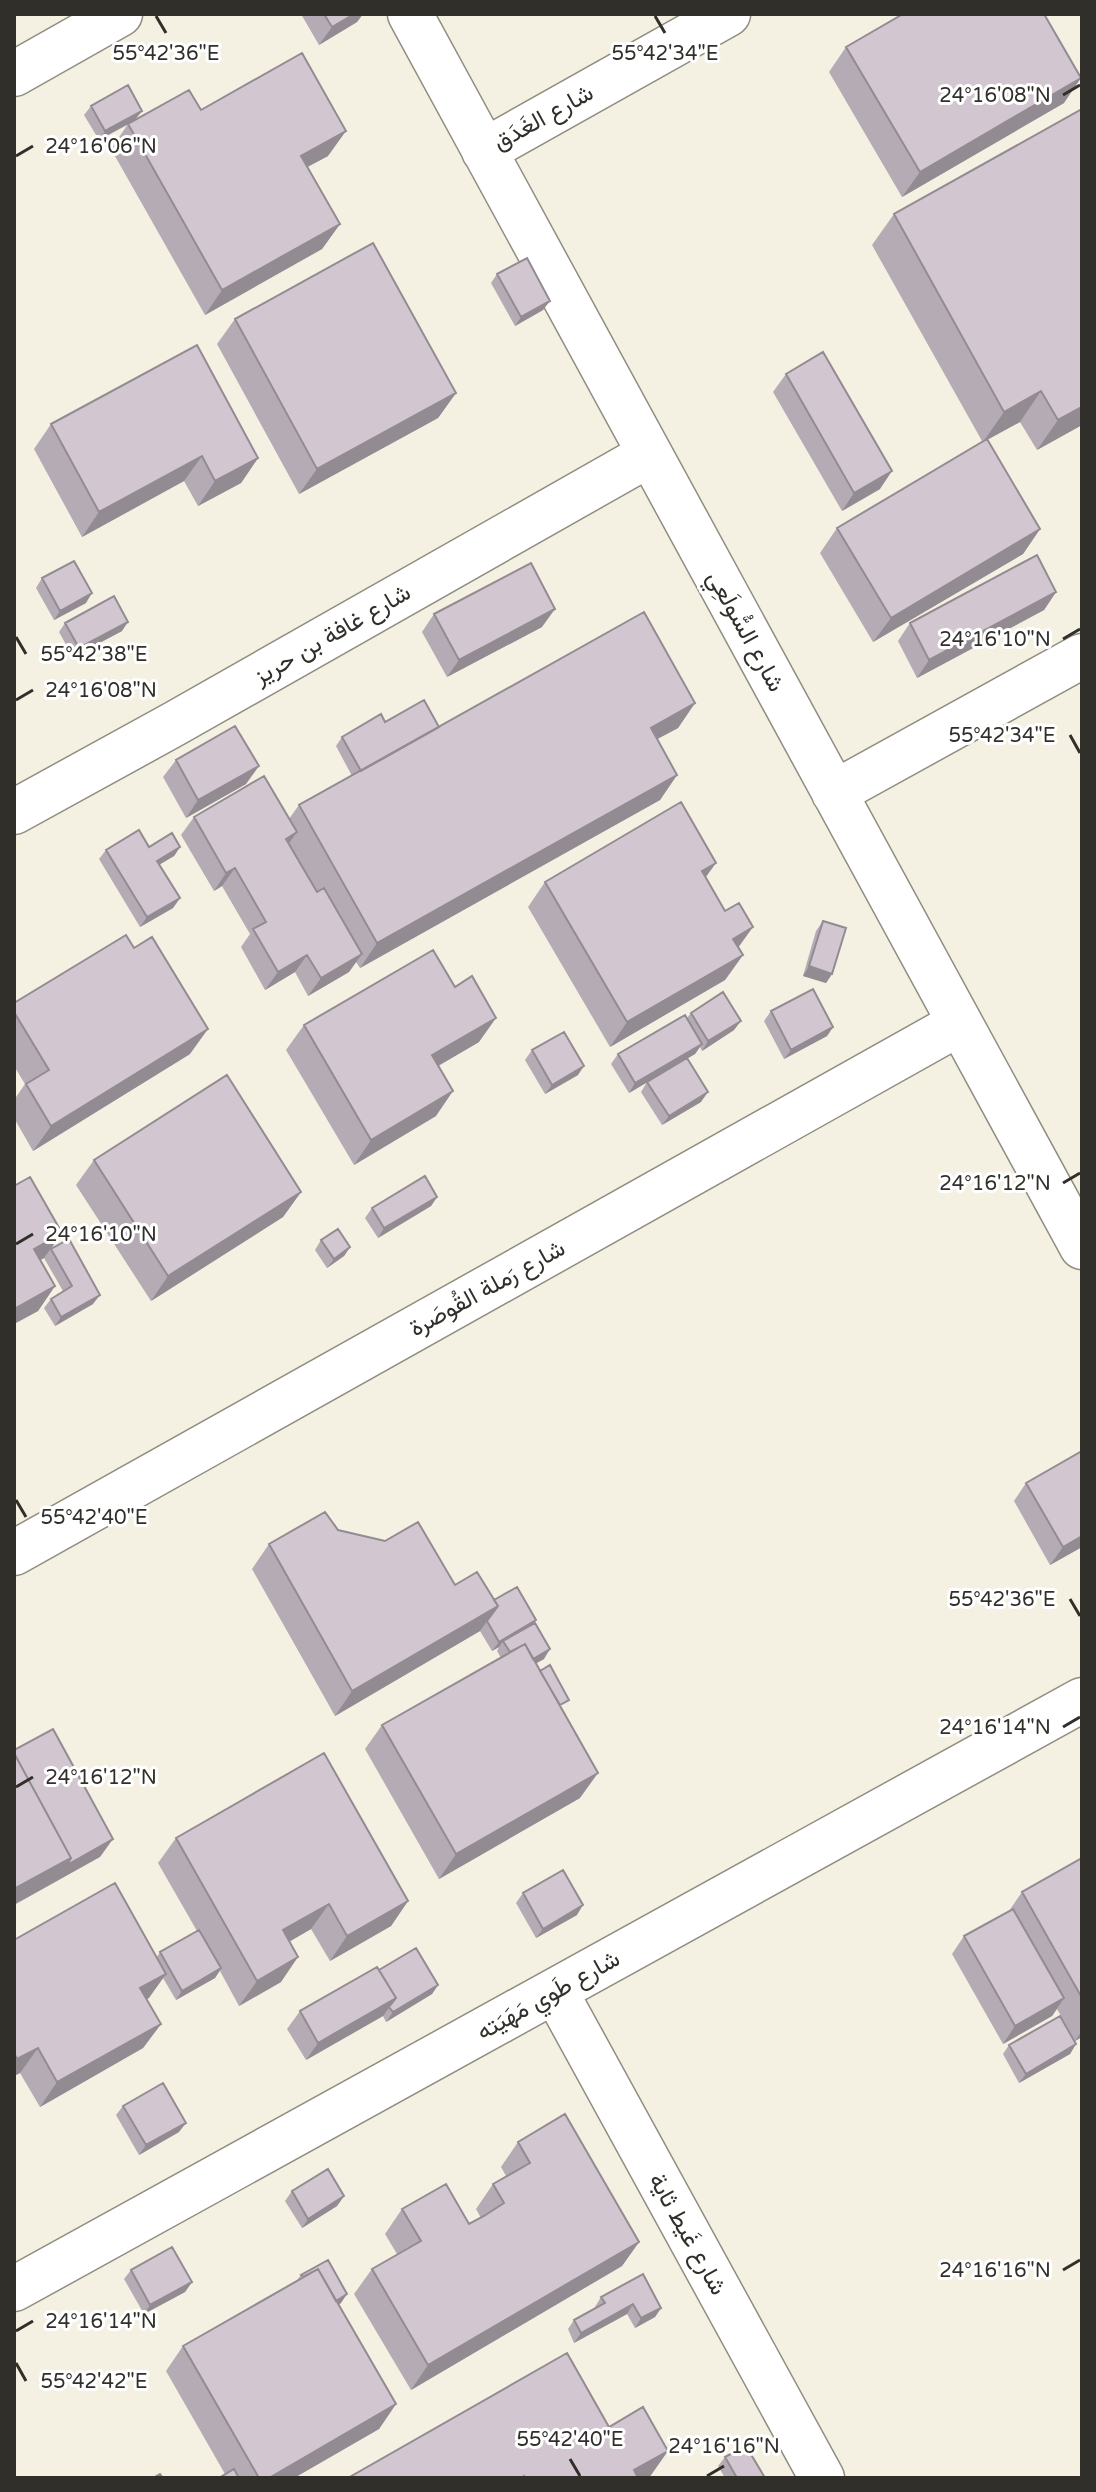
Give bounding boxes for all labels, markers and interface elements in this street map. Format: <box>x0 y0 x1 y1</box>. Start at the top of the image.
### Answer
text: 55°42'36"E <box>112 42 220 66</box>
text: 55°42'34"E <box>611 42 719 66</box>
street label: شارع الغَدَق <box>488 78 599 158</box>
text: 24°16'08"N <box>939 84 1051 108</box>
text: 24°16'06"N <box>45 135 157 159</box>
street label: شارع السُّولَعِي <box>697 566 791 699</box>
street label: شارع غافة بن حريز <box>248 578 416 692</box>
text: 24°16'10"N <box>939 628 1051 652</box>
text: 55°42'38"E <box>40 643 148 667</box>
text: 24°16'08"N <box>45 679 157 703</box>
text: 55°42'34"E <box>948 724 1056 748</box>
text: 24°16'12"N <box>939 1172 1051 1196</box>
text: 24°16'10"N <box>45 1223 157 1247</box>
street label: شارع رَملة القُوصَرة <box>404 1233 571 1344</box>
text: 55°42'40"E <box>40 1506 148 1530</box>
text: 55°42'36"E <box>948 1588 1056 1612</box>
text: 24°16'14"N <box>939 1716 1051 1740</box>
text: 24°16'12"N <box>45 1766 157 1790</box>
street label: شارع طَوي مَهَيَته <box>472 1944 627 2050</box>
street label: شارع غَيط ثاية <box>641 2168 733 2301</box>
text: 24°16'16"N <box>939 2259 1051 2283</box>
text: 24°16'14"N <box>45 2310 157 2334</box>
text: 55°42'42"E <box>40 2370 148 2394</box>
text: 55°42'40"E <box>516 2428 624 2452</box>
text: 24°16'16"N <box>668 2435 780 2459</box>

